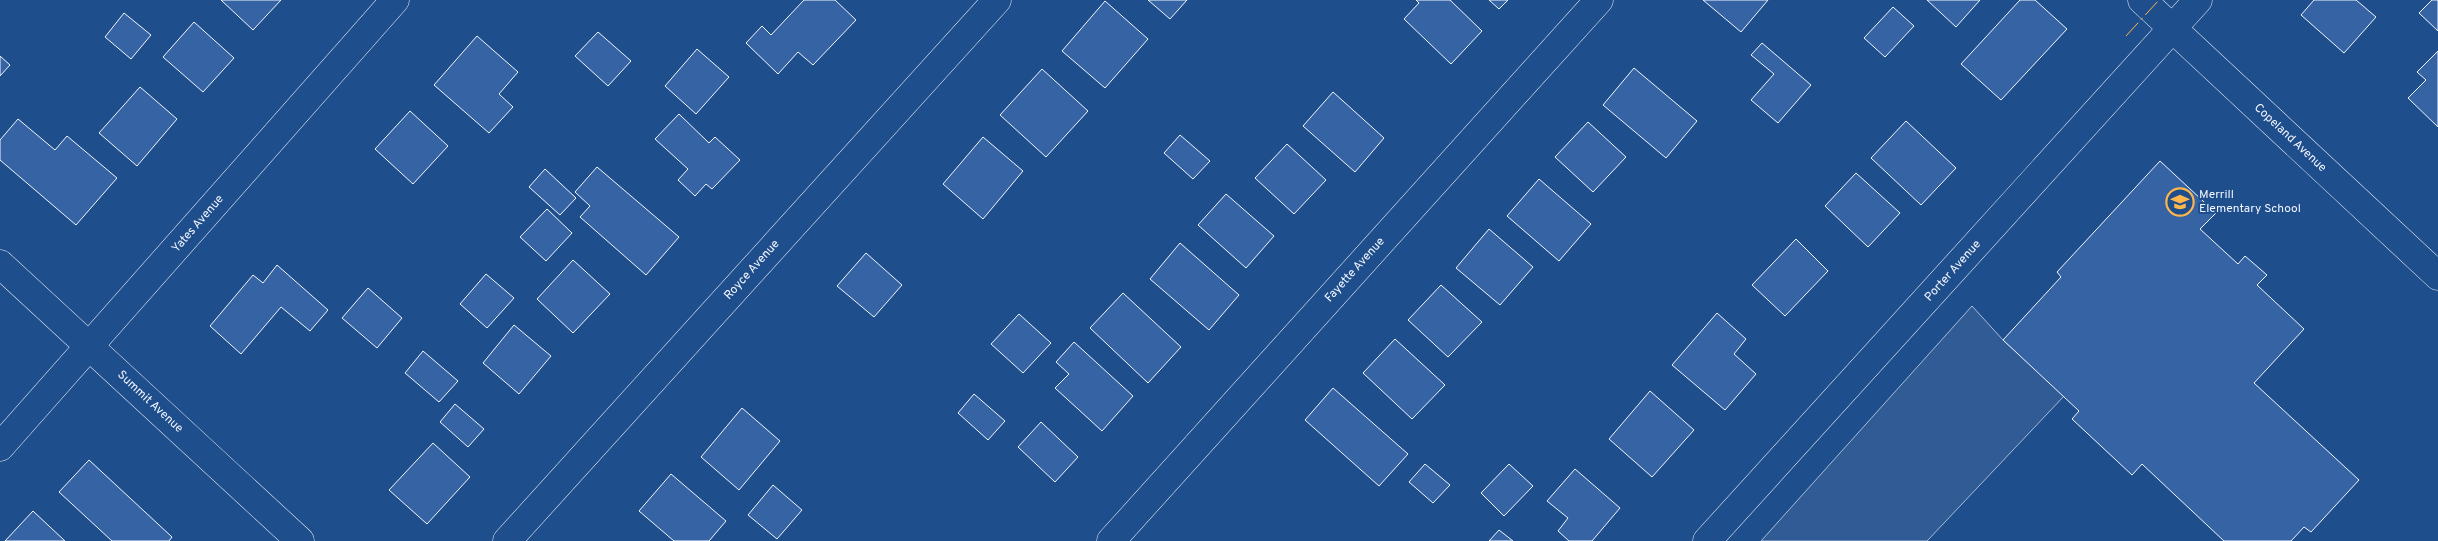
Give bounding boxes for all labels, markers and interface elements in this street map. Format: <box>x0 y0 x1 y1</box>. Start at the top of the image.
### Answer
street label: Copeland Avenue <box>2250 100 2330 176</box>
school or university icon: Merrill Elementary School <box>2165 187 2195 217</box>
place label: Merrill Elementary School <box>2199 187 2301 217</box>
street label: Yates Avenue <box>168 192 228 256</box>
street label: Fayette Avenue <box>1321 234 1389 306</box>
street label: Royce Avenue <box>721 237 783 303</box>
street label: Porter Avenue <box>1921 237 1985 305</box>
street label: Summit Avenue <box>114 367 186 437</box>

